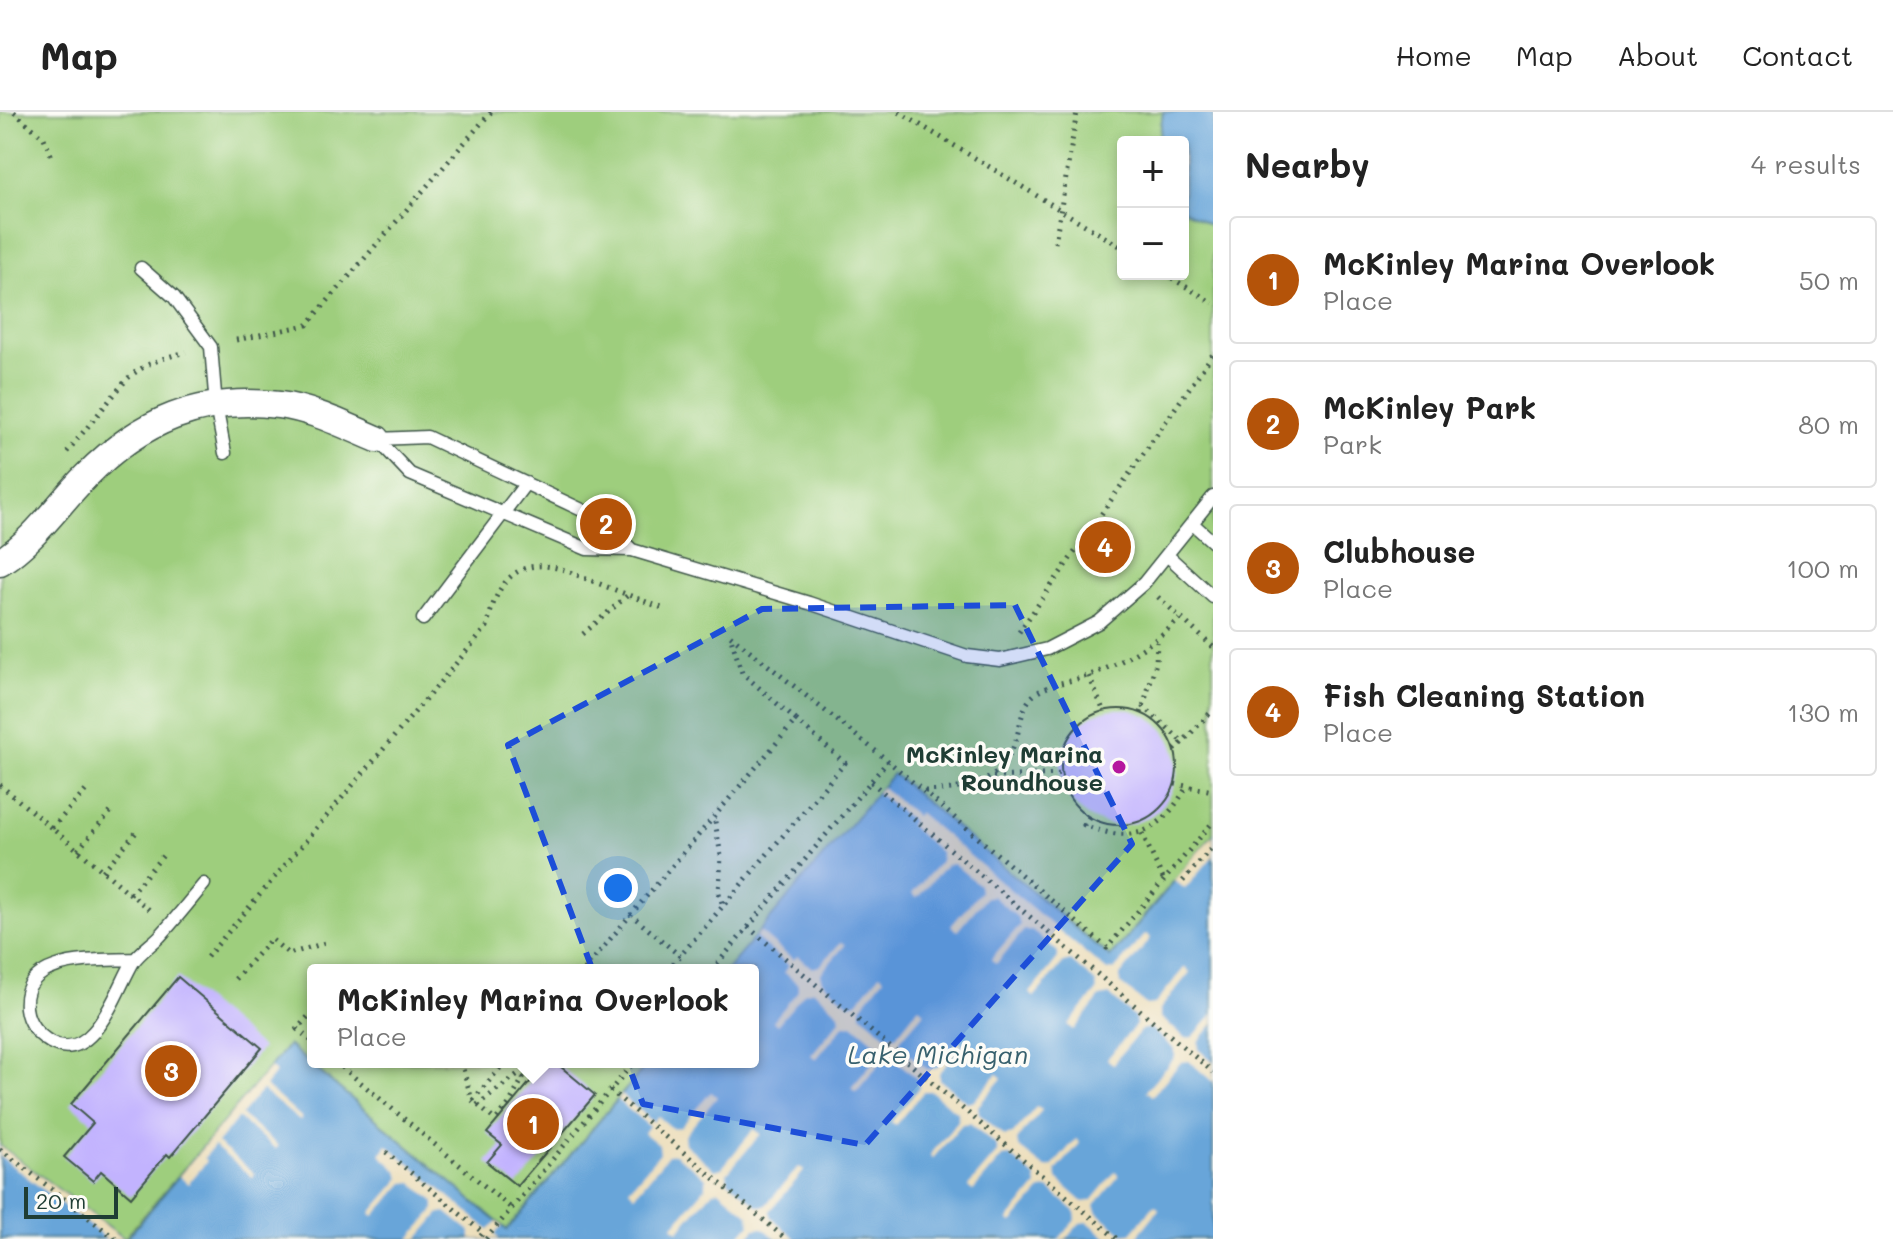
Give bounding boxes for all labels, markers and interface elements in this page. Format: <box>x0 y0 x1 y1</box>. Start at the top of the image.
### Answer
text: Map <box>40 30 118 80</box>
text: Home <box>1396 37 1472 73</box>
text: Map <box>1516 37 1573 73</box>
text: About <box>1617 37 1698 73</box>
text: Contact <box>1742 37 1853 73</box>
map controls <box>1117 136 1189 280</box>
button: + <box>1117 136 1189 208</box>
text: Nearby <box>1245 142 1370 187</box>
text: 4 results <box>1751 147 1861 181</box>
button: − <box>1117 208 1189 280</box>
text: McKinley Marina Overlook <box>1323 243 1715 283</box>
text: 1 <box>1267 263 1279 297</box>
text: 50 m <box>1799 263 1859 297</box>
text: Place <box>1323 283 1393 317</box>
text: McKinley Park <box>1323 387 1536 427</box>
text: 2 <box>1266 407 1280 441</box>
text: 80 m <box>1798 407 1859 441</box>
text: Park <box>1323 427 1382 461</box>
pin: 2 <box>580 494 632 554</box>
pin: 4 <box>1079 517 1131 577</box>
text: Clubhouse <box>1323 531 1475 571</box>
text: 3 <box>1265 551 1281 585</box>
text: 100 m <box>1786 551 1859 585</box>
text: Place <box>1323 571 1393 605</box>
text: Fish Cleaning Station <box>1323 675 1645 715</box>
text: 4 <box>1265 695 1281 729</box>
text: 130 m <box>1787 695 1859 729</box>
text: Place <box>1323 715 1393 749</box>
place label: McKinley Marina Roundhouse <box>906 738 1103 797</box>
marker: McKinley Marina Roundhouse <box>1110 758 1128 776</box>
your location <box>598 868 638 908</box>
popup <box>307 964 759 1068</box>
text: McKinley Marina Overlook <box>337 979 729 1019</box>
text: Place <box>337 1019 407 1053</box>
water label: Lake Michigan <box>848 1037 1028 1071</box>
pin: 3 <box>145 1041 197 1101</box>
pin: 1 <box>507 1094 559 1154</box>
scale bar <box>24 1183 118 1219</box>
text: 20 m <box>36 1186 86 1215</box>

